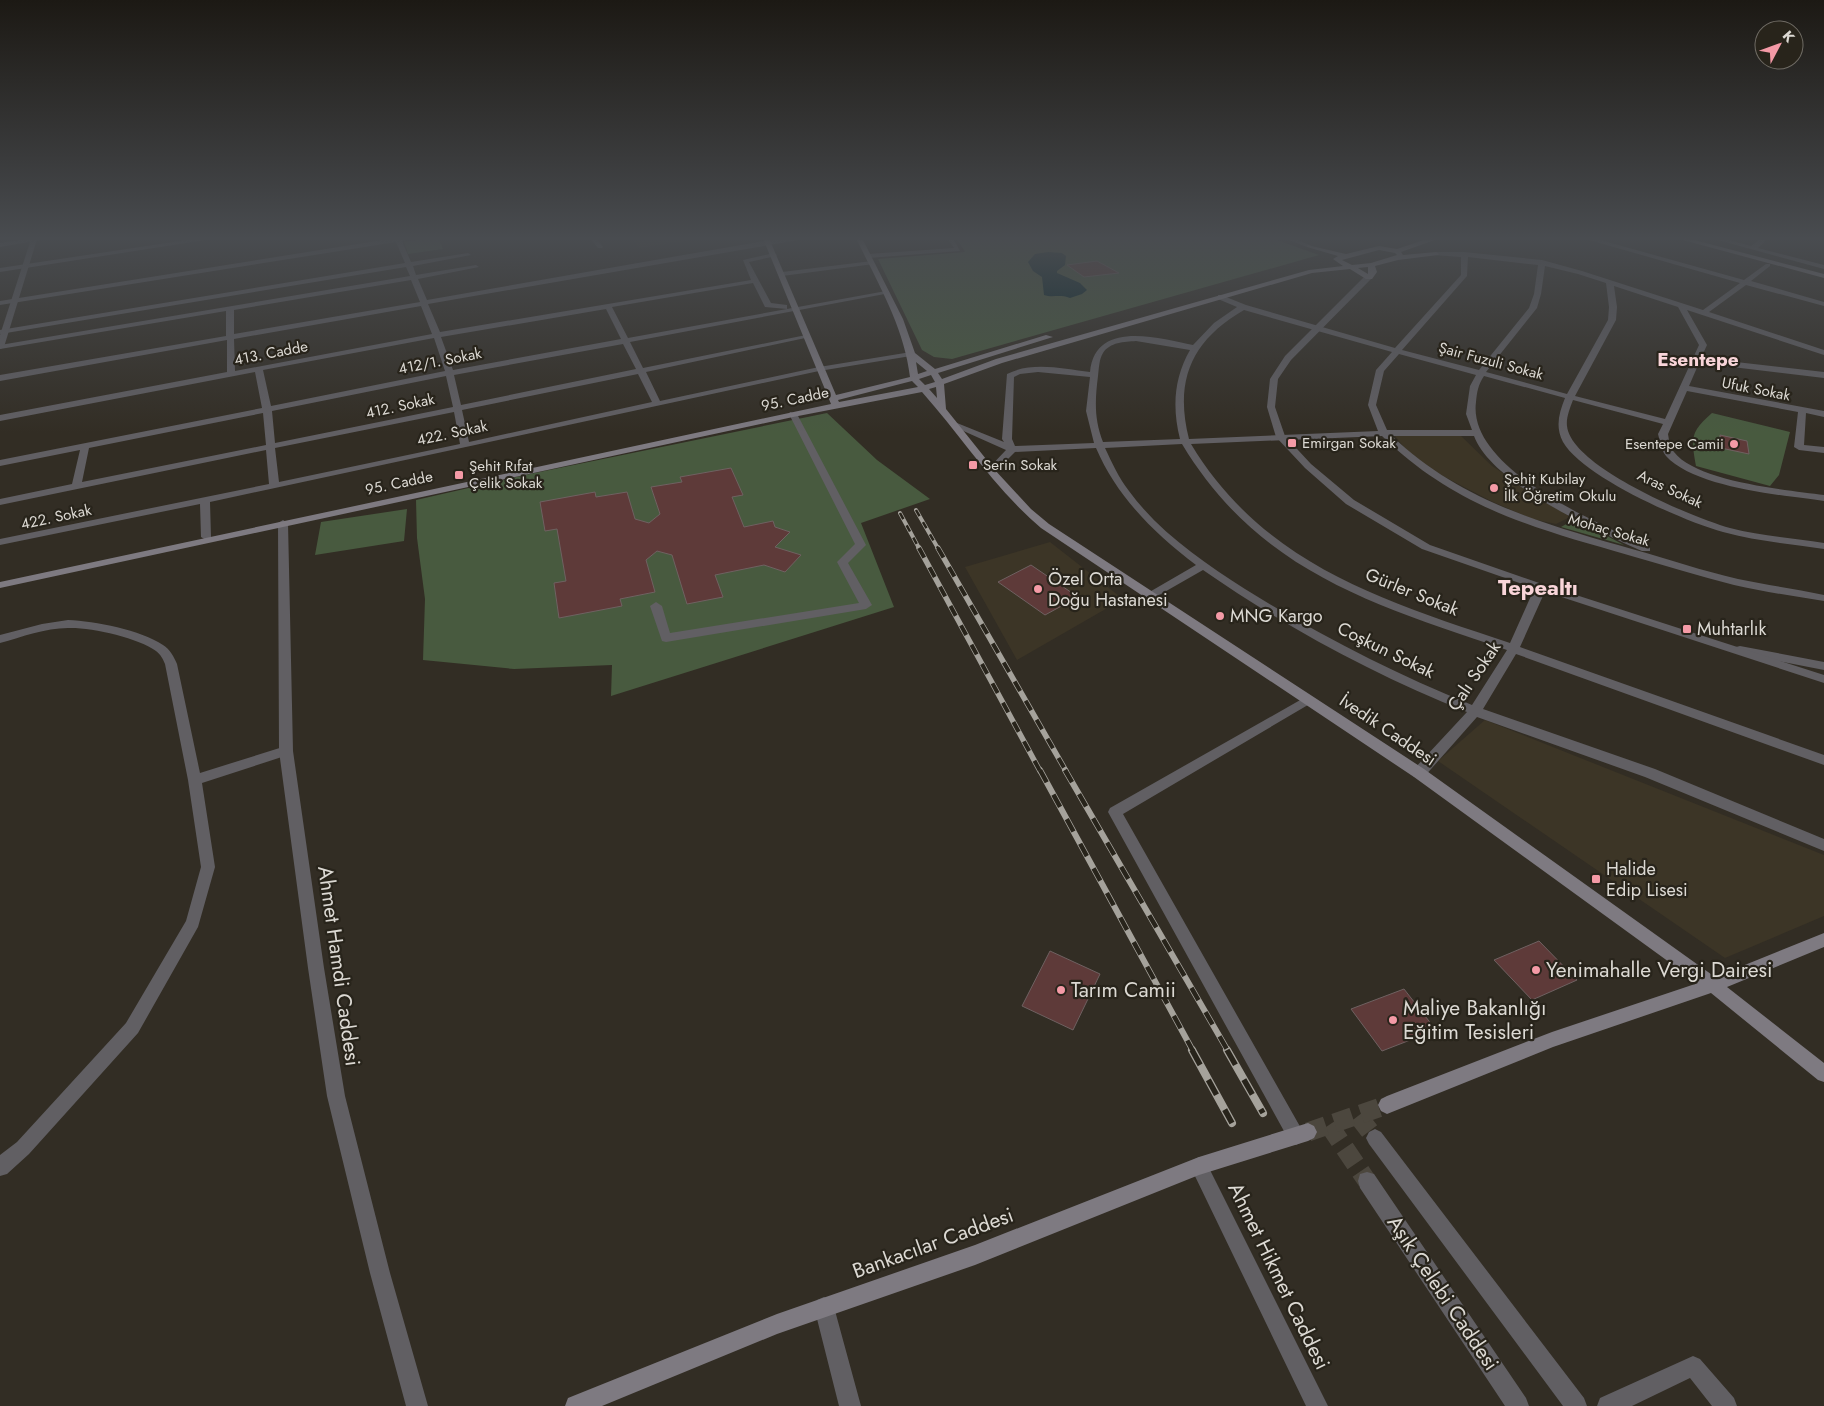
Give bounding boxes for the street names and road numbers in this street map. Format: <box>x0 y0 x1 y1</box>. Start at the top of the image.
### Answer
street label: 413. Cadde <box>232 335 310 371</box>
street label: Şair Fuzuli Sokak <box>1436 336 1546 386</box>
street label: 412/1. Sokak <box>397 342 484 380</box>
street label: Ufuk Sokak <box>1720 372 1793 407</box>
street label: 95. Cadde <box>759 381 831 417</box>
street label: 412. Sokak <box>364 388 437 424</box>
street label: 422. Sokak <box>415 415 490 451</box>
street label: Aras Sokak <box>1634 464 1707 514</box>
street label: 95. Cadde <box>363 465 435 501</box>
street label: 422. Sokak <box>19 499 94 535</box>
street label: Mohaç Sokak <box>1566 508 1653 552</box>
street label: Gürler Sokak <box>1361 561 1463 623</box>
street label: Coşkun Sokak <box>1333 615 1439 685</box>
street label: Çalı Sokak <box>1441 636 1507 716</box>
street label: İvedik Caddesi <box>1334 688 1442 772</box>
street label: Ahmet Hamdi Caddesi <box>310 864 368 1068</box>
street label: Ahmet Hikmet Caddesi <box>1221 1177 1337 1375</box>
street label: Bankacılar Caddesi <box>848 1200 1018 1286</box>
street label: Aşık Çelebi Caddesi <box>1380 1210 1506 1376</box>

